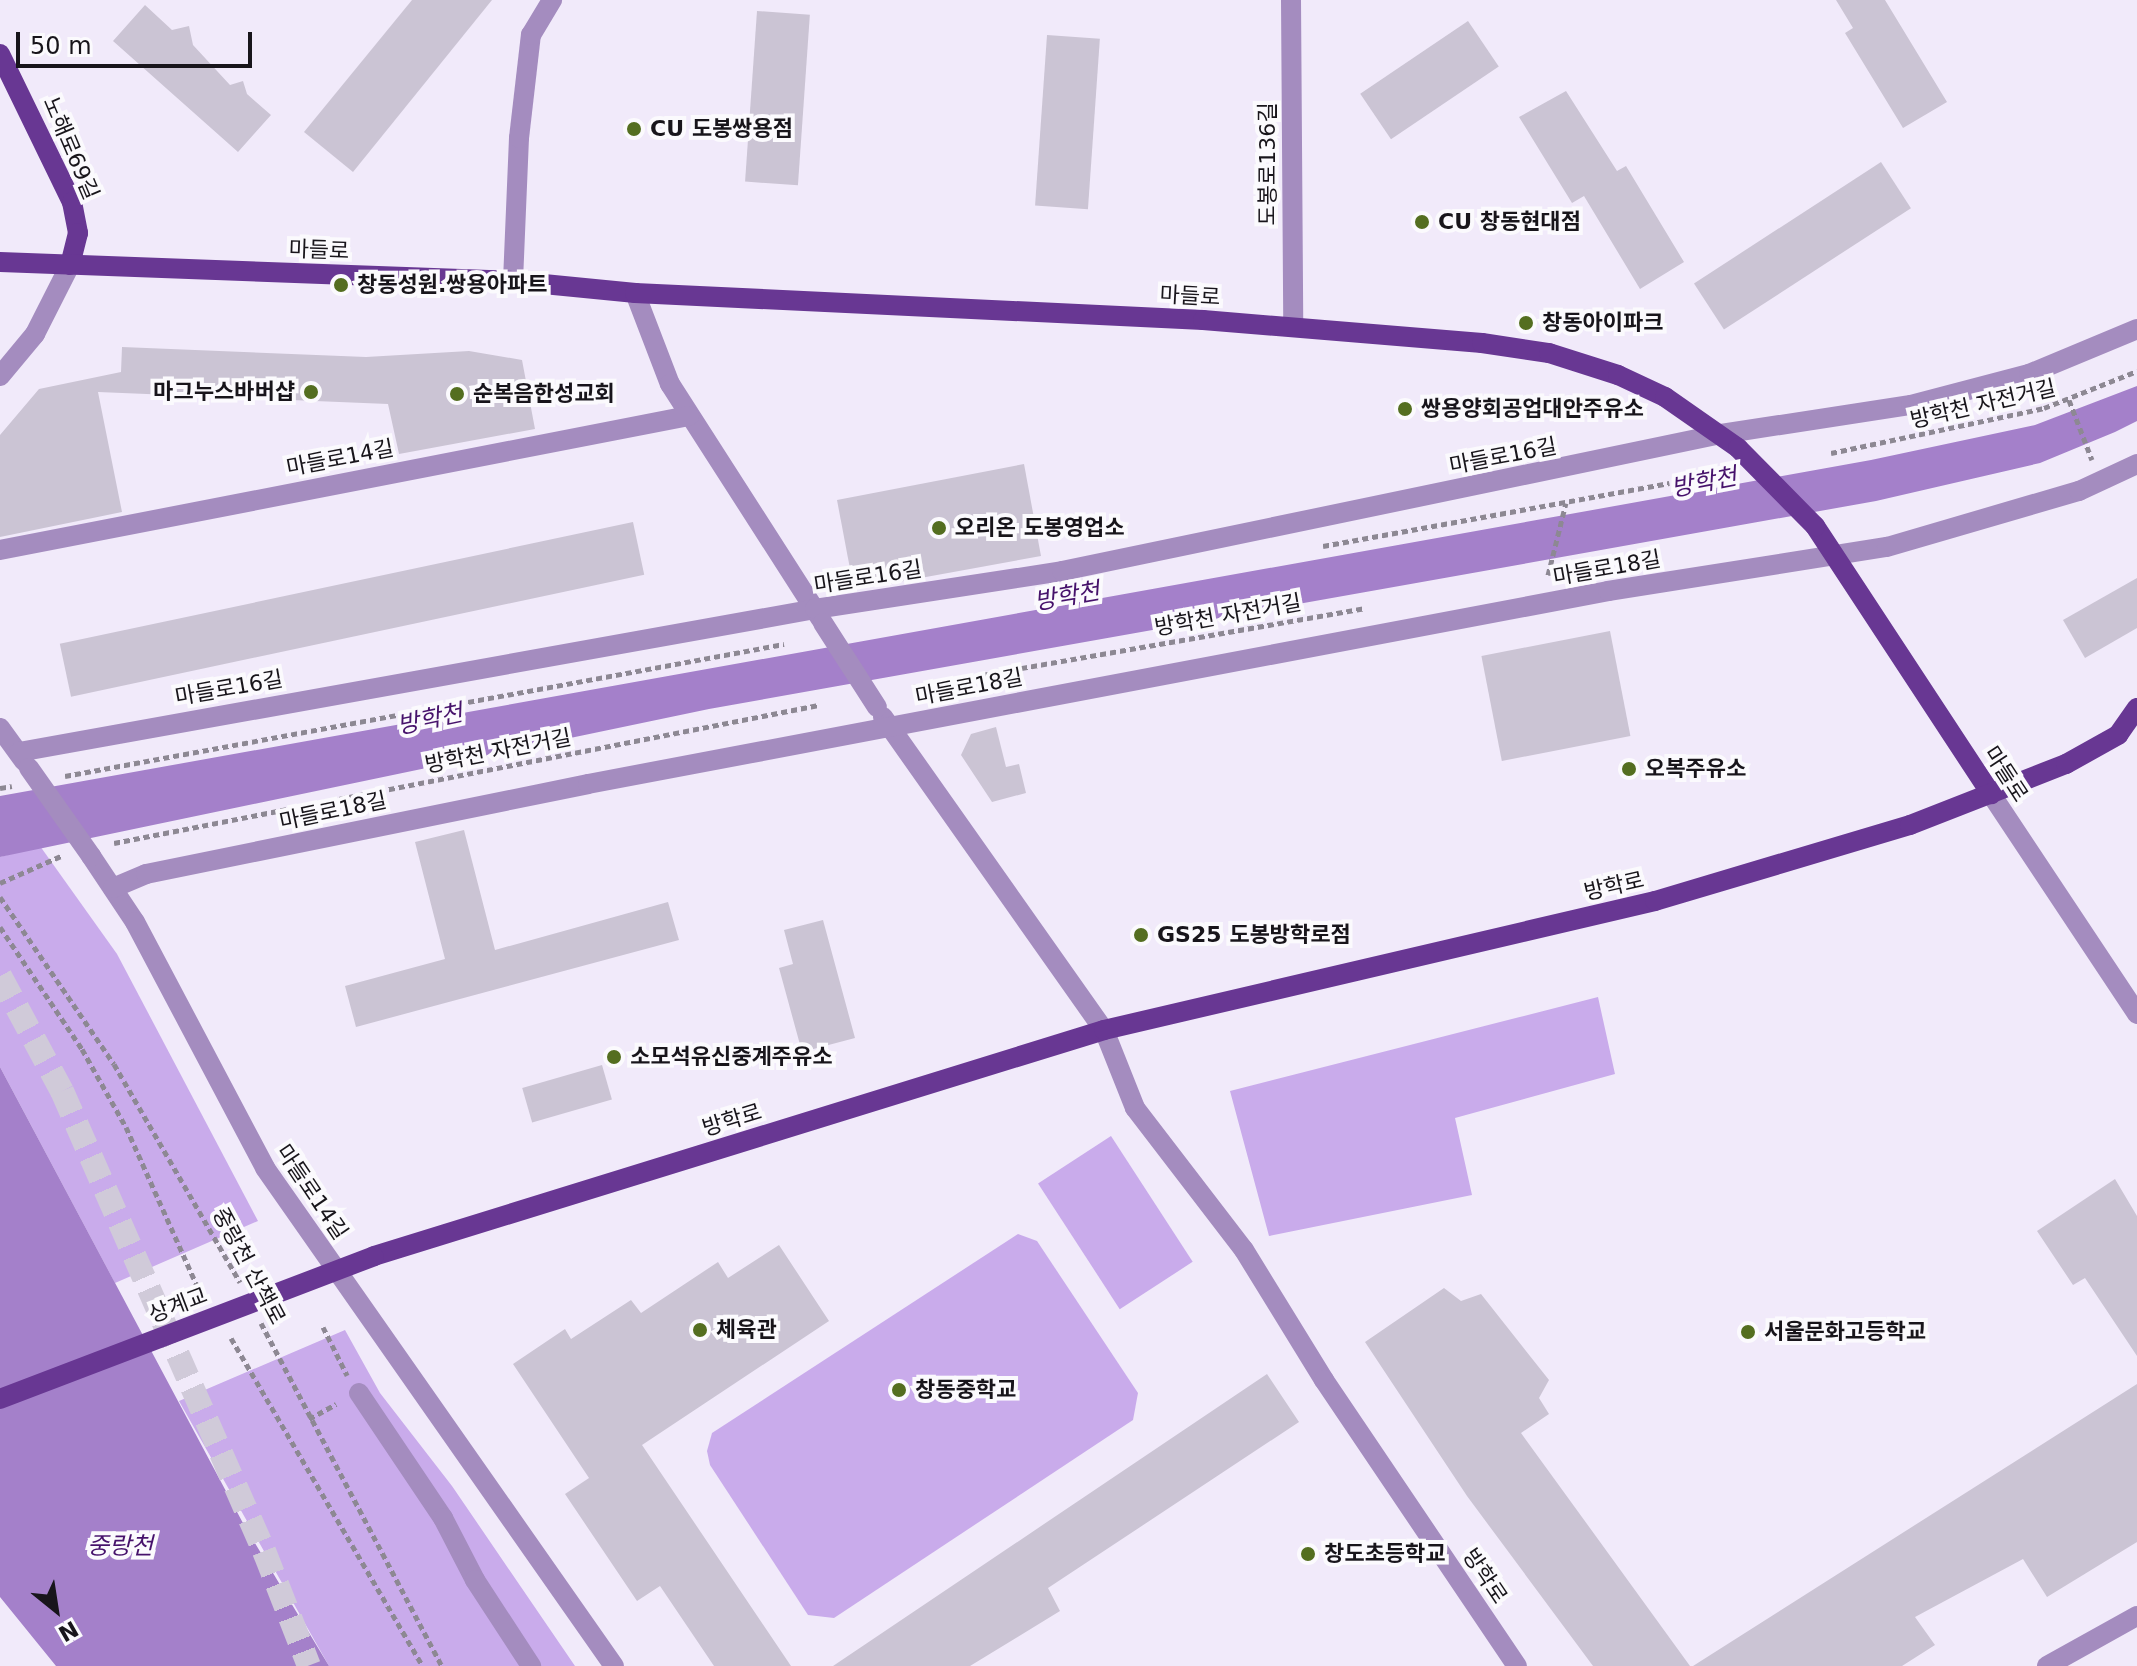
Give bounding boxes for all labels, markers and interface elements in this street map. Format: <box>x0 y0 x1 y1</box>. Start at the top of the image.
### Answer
scale bar <box>20 16 256 66</box>
text: 50 m <box>30 32 92 60</box>
street label: 노해로69길 <box>38 93 104 203</box>
street label: 도봉로136길 <box>1255 103 1281 225</box>
place label: CU 도봉쌍용점 <box>650 116 793 142</box>
marker: CU 도봉쌍용점 <box>625 120 643 138</box>
place label: CU 창동현대점 <box>1438 209 1581 235</box>
marker: CU 창동현대점 <box>1413 213 1431 231</box>
street label: 마들로 <box>288 236 350 264</box>
place label: 창동성원.쌍용아파트 <box>357 272 548 298</box>
marker: 창동성원.쌍용아파트 <box>332 276 350 294</box>
street label: 마들로 <box>1159 281 1221 311</box>
place label: 창동아이파크 <box>1542 310 1663 336</box>
marker: 창동아이파크 <box>1517 314 1535 332</box>
street label: 방학천 자전거길 <box>1908 374 2058 434</box>
place label: 마그누스바버샵 <box>153 379 295 405</box>
place label: 순복음한성교회 <box>473 381 615 407</box>
marker: 마그누스바버샵 <box>302 383 320 401</box>
marker: 순복음한성교회 <box>448 385 466 403</box>
place label: 쌍용양회공업대안주유소 <box>1421 396 1644 422</box>
marker: 쌍용양회공업대안주유소 <box>1396 400 1414 418</box>
street label: 마들로16길 <box>1447 433 1559 479</box>
street label: 마들로14길 <box>284 435 396 481</box>
water label: 방학천 <box>1669 463 1739 503</box>
place label: 오리온 도봉영업소 <box>955 515 1125 541</box>
marker: 오리온 도봉영업소 <box>930 519 948 537</box>
street label: 마들로18길 <box>1551 546 1663 590</box>
street label: 마들로16길 <box>812 555 924 599</box>
water label: 방학천 <box>1032 577 1102 617</box>
street label: 방학천 자전거길 <box>1153 589 1303 641</box>
street label: 마들로18길 <box>913 664 1025 710</box>
street label: 마들로16길 <box>173 666 285 710</box>
water label: 방학천 <box>395 699 465 741</box>
street label: 방학천 자전거길 <box>423 724 573 778</box>
street label: 마들로 <box>1978 741 2034 807</box>
place label: 오복주유소 <box>1645 756 1746 782</box>
marker: 오복주유소 <box>1620 760 1638 778</box>
street label: 마들로18길 <box>277 787 389 835</box>
street label: 방학로 <box>1581 866 1647 906</box>
place label: GS25 도봉방학로점 <box>1157 922 1351 948</box>
marker: GS25 도봉방학로점 <box>1132 926 1150 944</box>
place label: 소모석유신중계주유소 <box>630 1044 832 1070</box>
marker: 소모석유신중계주유소 <box>605 1048 623 1066</box>
street label: 방학로 <box>699 1099 765 1141</box>
street label: 마들로14길 <box>271 1139 353 1245</box>
street label: 중랑천 산책로 <box>207 1203 291 1329</box>
street label: 상계교 <box>145 1282 211 1328</box>
place label: 체육관 <box>716 1317 777 1343</box>
place label: 서울문화고등학교 <box>1764 1319 1926 1345</box>
marker: 체육관 <box>691 1321 709 1339</box>
marker: 서울문화고등학교 <box>1739 1323 1757 1341</box>
place label: 창동중학교 <box>915 1377 1016 1403</box>
marker: 창동중학교 <box>890 1381 908 1399</box>
water label: 중랑천 <box>87 1533 153 1561</box>
place label: 창도초등학교 <box>1324 1541 1445 1567</box>
street label: 방학로 <box>1457 1543 1513 1609</box>
marker: 창도초등학교 <box>1299 1545 1317 1563</box>
north arrow <box>16 1570 96 1650</box>
text: N <box>54 1616 82 1647</box>

